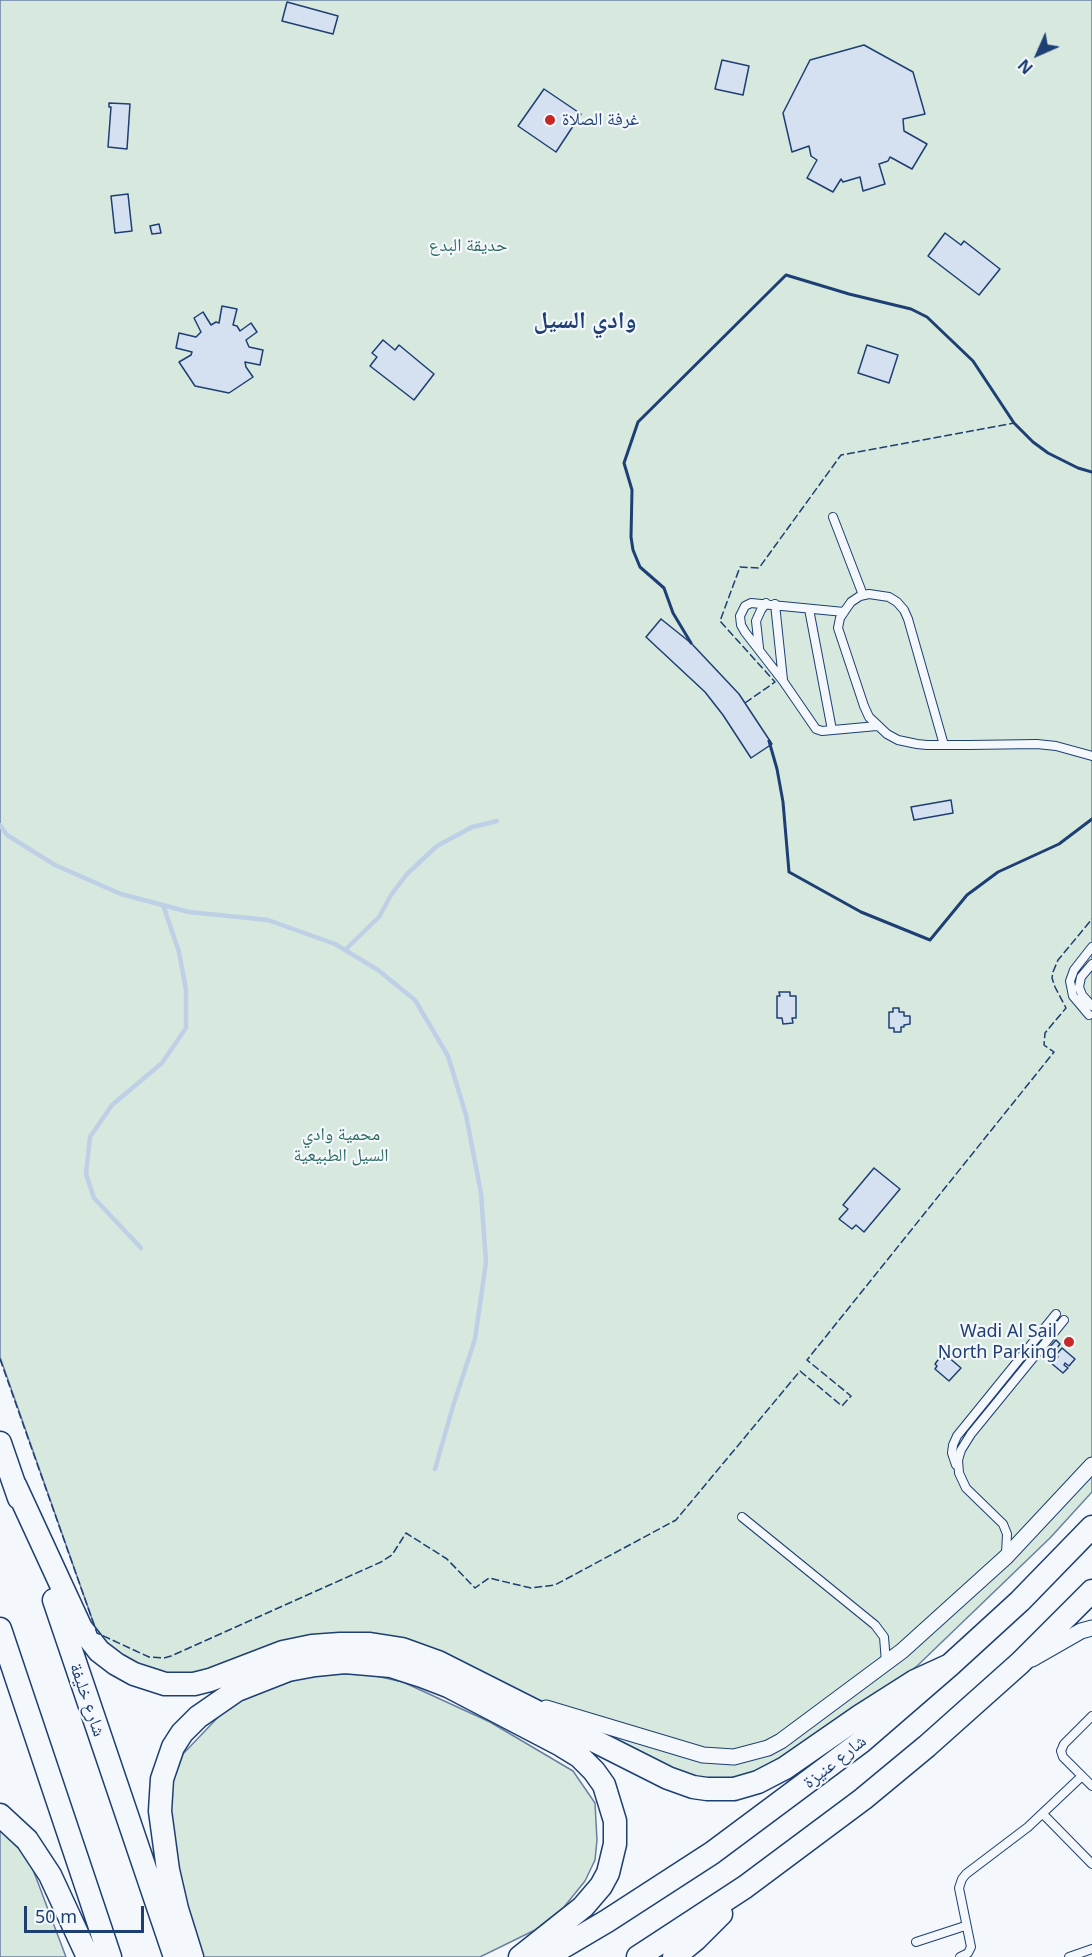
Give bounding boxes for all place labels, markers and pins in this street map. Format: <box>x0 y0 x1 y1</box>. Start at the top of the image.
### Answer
place label: غرفة الصلاة <box>562 109 639 131</box>
marker: غرفة الصلاة <box>543 113 557 127</box>
place label: Wadi Al Sail North Parking <box>938 1321 1057 1364</box>
marker: Wadi Al Sail North Parking <box>1062 1335 1076 1349</box>

